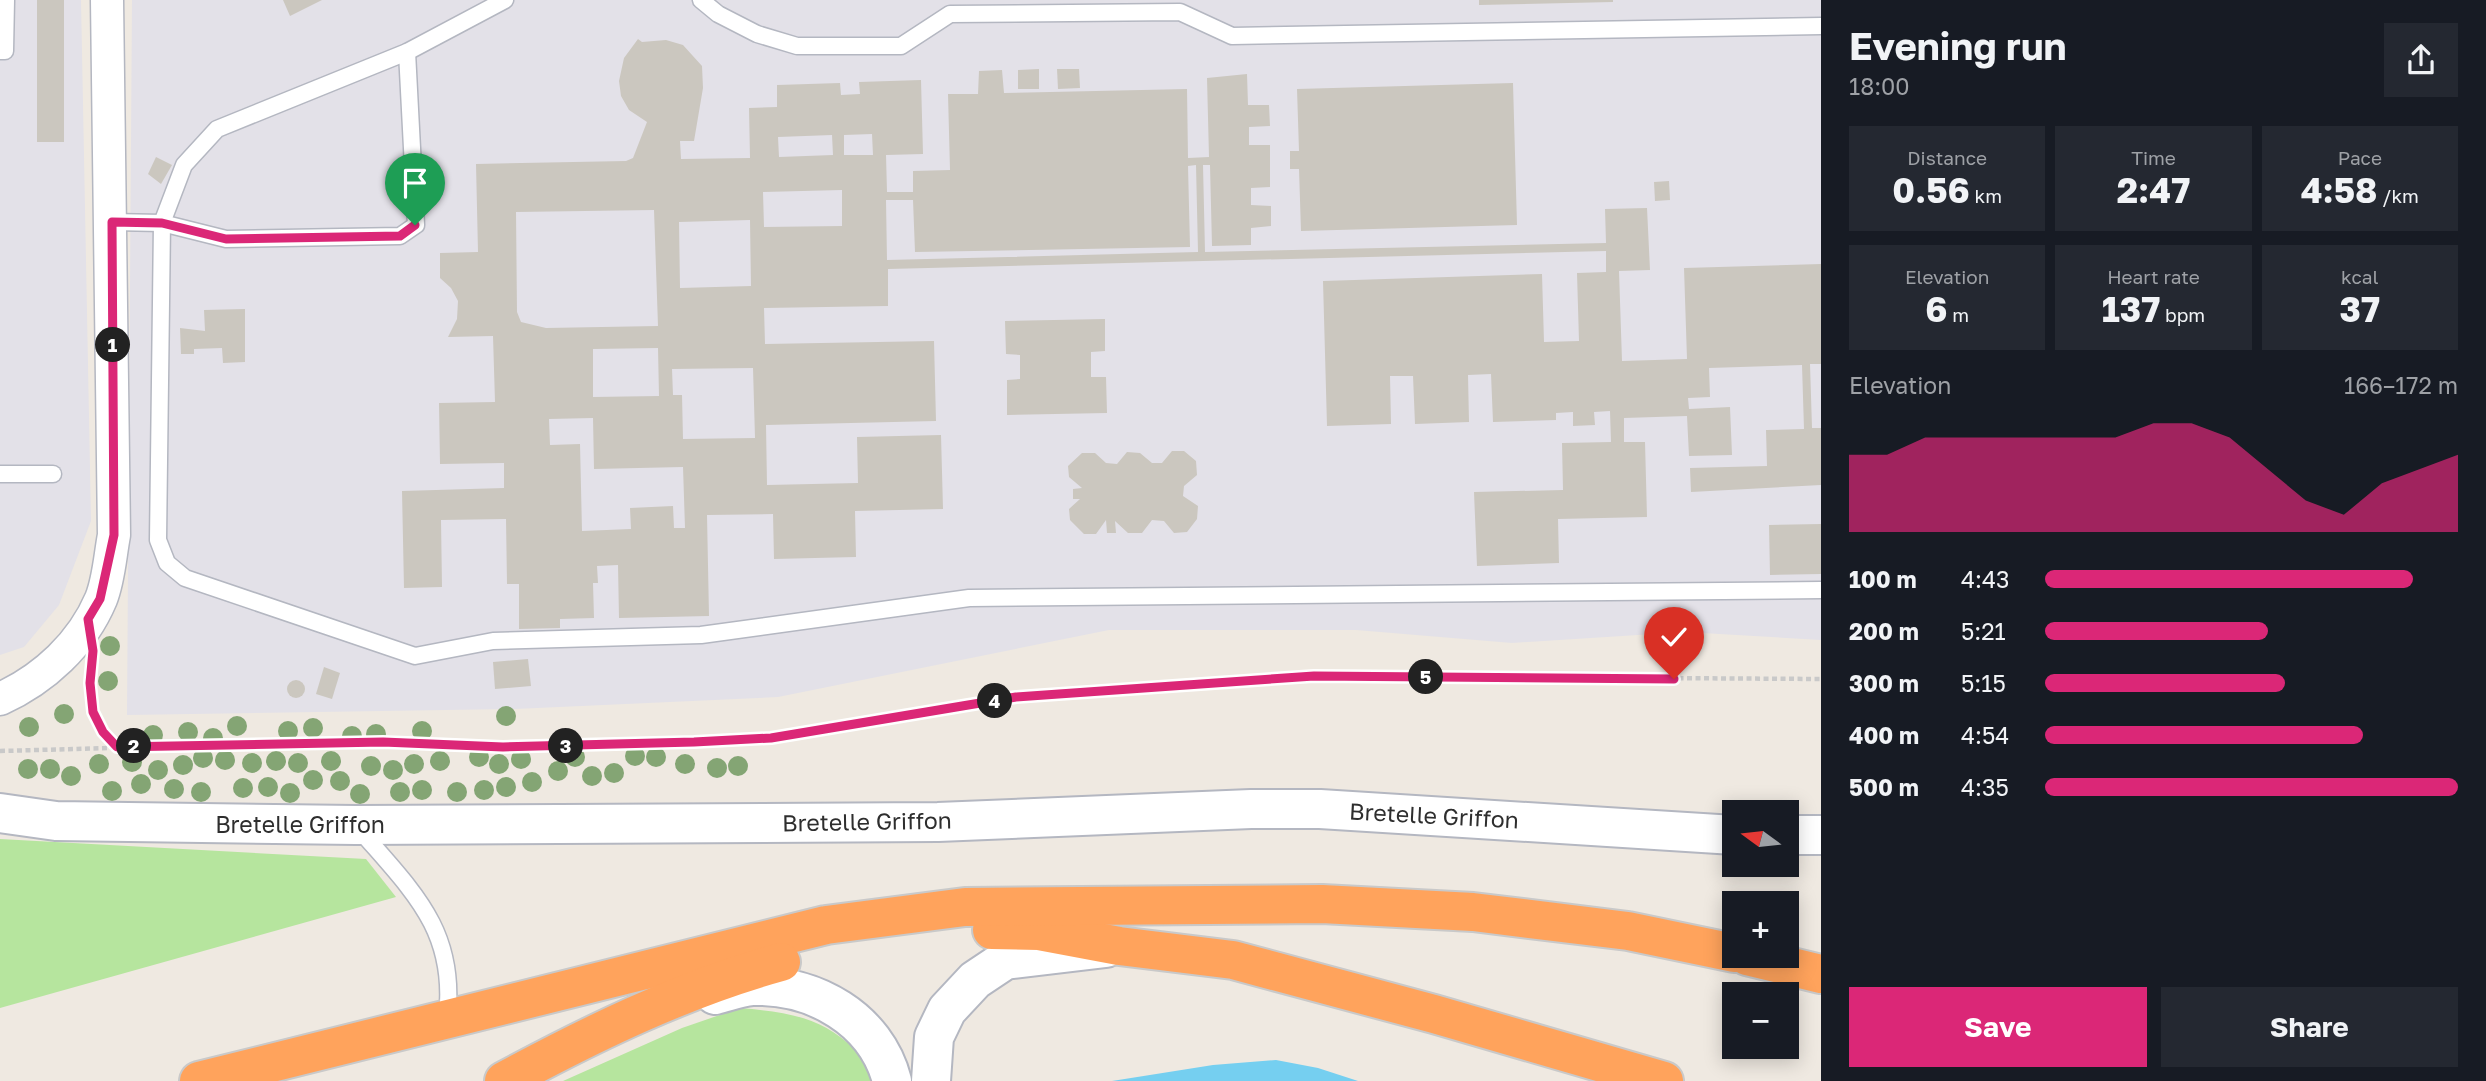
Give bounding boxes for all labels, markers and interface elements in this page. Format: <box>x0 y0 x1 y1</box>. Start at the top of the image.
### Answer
text: Evening run <box>1849 23 2067 68</box>
button: share <box>2384 23 2458 97</box>
text: 18:00 <box>1849 72 1910 100</box>
text: Distance <box>1907 146 1987 169</box>
text: Time <box>2131 146 2176 169</box>
text: Pace <box>2338 146 2382 169</box>
pin <box>385 153 445 225</box>
icon: arrive <box>396 164 434 202</box>
text: 0.56 <box>1892 169 1970 211</box>
text: 2:47 <box>2117 169 2190 211</box>
text: 4:58 <box>2301 169 2378 211</box>
text: km <box>1970 184 2002 207</box>
text: /km <box>2378 184 2419 207</box>
text: Elevation <box>1905 265 1989 288</box>
text: Heart rate <box>2107 265 2200 288</box>
text: kcal <box>2341 265 2379 288</box>
text: 6 <box>1925 288 1947 330</box>
text: 137 <box>2102 288 2160 330</box>
text: 37 <box>2340 288 2380 330</box>
text: m <box>1947 303 1969 326</box>
text: bpm <box>2160 303 2205 326</box>
pin: 1 <box>96 328 130 362</box>
text: 1 <box>108 333 117 356</box>
text: Elevation <box>1849 371 1951 399</box>
text: 166–172 m <box>2344 371 2458 399</box>
text: 100 m <box>1849 565 1917 593</box>
text: 4:43 <box>1961 565 2009 593</box>
pin <box>1644 607 1704 679</box>
text: 200 m <box>1849 617 1919 645</box>
text: 5:21 <box>1961 617 2006 645</box>
icon: check <box>1655 618 1693 656</box>
pin: 5 <box>1408 660 1444 694</box>
text: 5 <box>1420 665 1431 688</box>
text: 300 m <box>1849 669 1919 697</box>
text: 5:15 <box>1961 669 2006 697</box>
pin: 4 <box>978 684 1012 718</box>
text: 4 <box>989 689 1000 712</box>
text: 400 m <box>1849 721 1919 749</box>
text: 4:54 <box>1961 721 2009 749</box>
pin: 2 <box>116 728 152 764</box>
pin: 3 <box>548 728 584 764</box>
text: 2 <box>128 734 139 757</box>
text: 3 <box>560 734 571 757</box>
text: 500 m <box>1849 773 1919 801</box>
text: 4:35 <box>1961 773 2009 801</box>
street label: Bretelle Griffon <box>1349 797 1520 833</box>
north arrow <box>1722 800 1799 877</box>
map controls <box>1722 800 1799 1059</box>
street label: Bretelle Griffon <box>782 806 952 836</box>
street label: Bretelle Griffon <box>215 810 385 838</box>
button: + <box>1722 891 1799 968</box>
button: − <box>1722 982 1799 1059</box>
button: Save <box>1849 987 2147 1067</box>
button: Share <box>2161 987 2458 1067</box>

